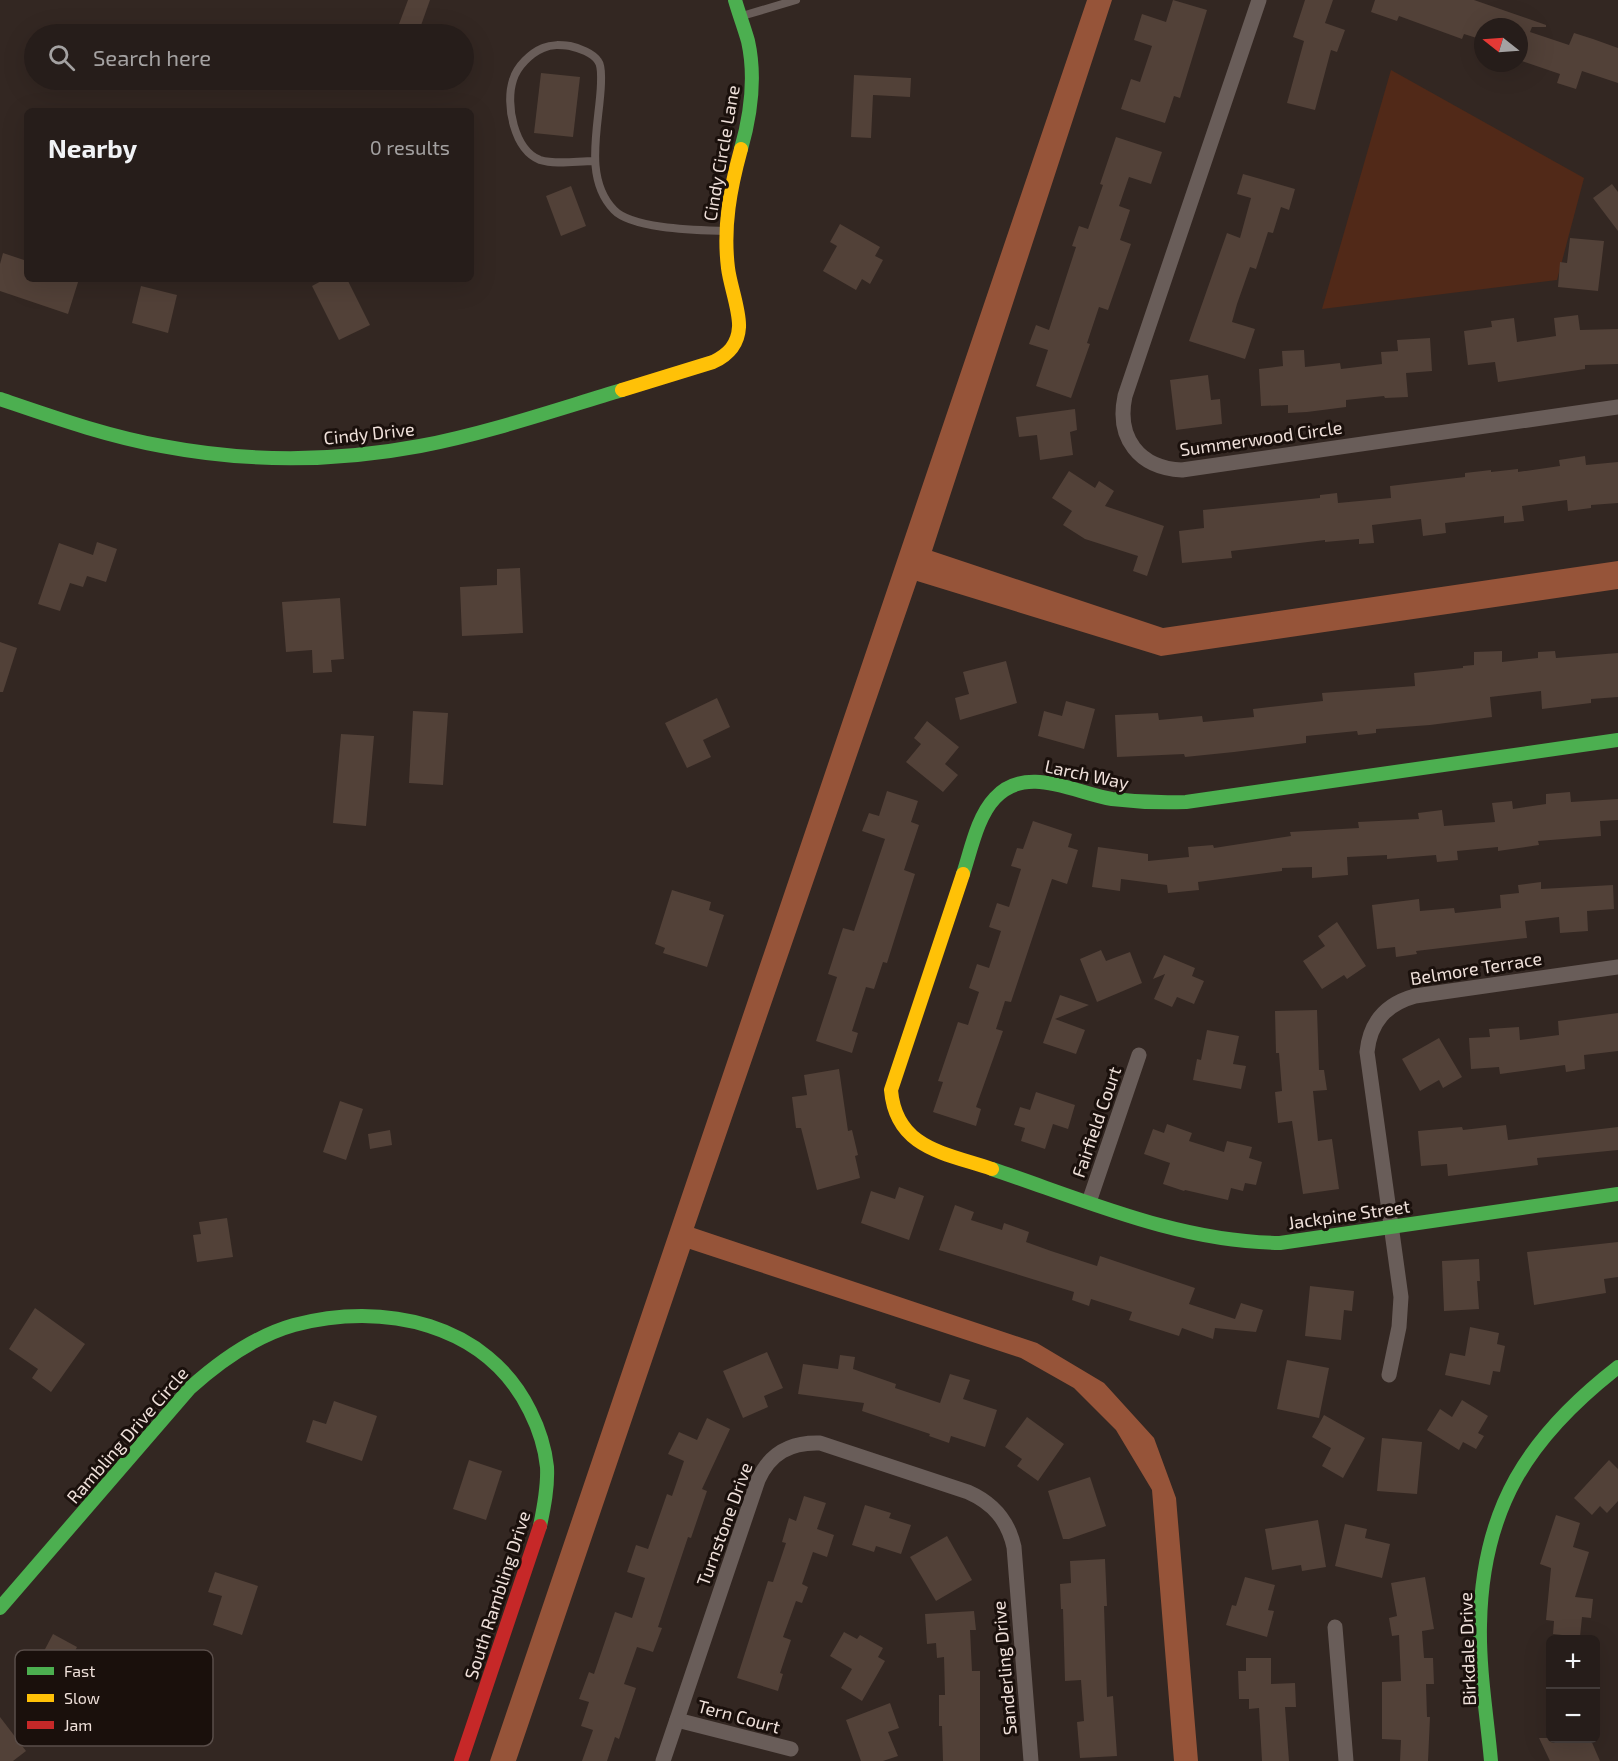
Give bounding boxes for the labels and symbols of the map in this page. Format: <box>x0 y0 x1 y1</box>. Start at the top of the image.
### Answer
north arrow <box>1474 18 1528 72</box>
street label: Cindy Circle Lane <box>698 83 744 223</box>
street label: Summerwood Circle <box>1178 416 1344 460</box>
street label: Cindy Drive <box>322 417 416 449</box>
street label: Larch Way <box>1043 754 1132 794</box>
street label: Belmore Terrace <box>1409 947 1543 989</box>
street label: Fairfield Court <box>1067 1063 1125 1180</box>
street label: Jackpine Street <box>1287 1195 1412 1233</box>
street label: Rambling Drive Circle <box>62 1362 192 1508</box>
street label: Turnstone Drive <box>691 1459 757 1589</box>
street label: South Rambling Drive <box>459 1508 535 1682</box>
street label: Birkdale Drive <box>1454 1592 1480 1706</box>
street label: Sanderling Drive <box>987 1600 1021 1736</box>
legend <box>15 1650 213 1746</box>
text: Fast <box>64 1661 95 1680</box>
text: Slow <box>64 1688 100 1707</box>
street label: Tern Court <box>695 1694 783 1738</box>
text: Jam <box>64 1715 92 1734</box>

